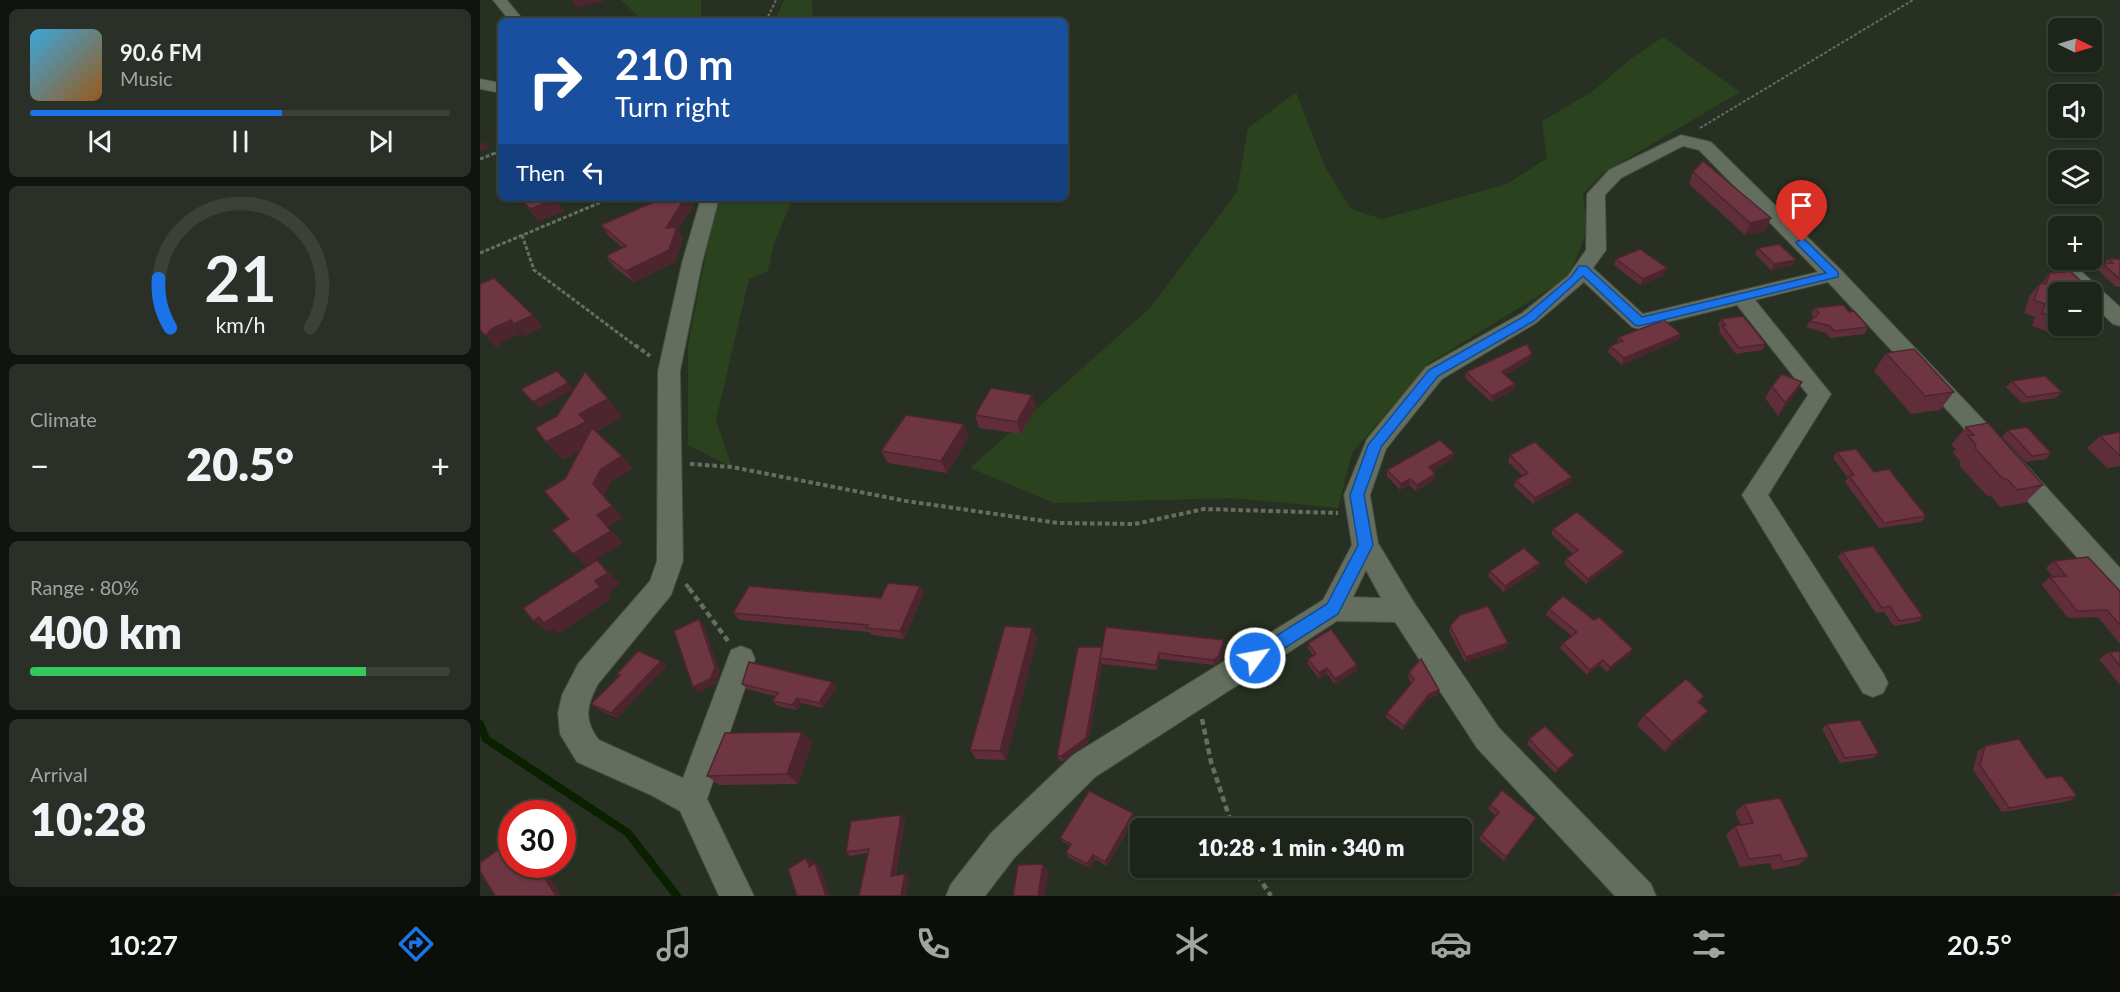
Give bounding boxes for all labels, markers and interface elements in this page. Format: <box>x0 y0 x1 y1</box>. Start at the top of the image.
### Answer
north arrow <box>2048 18 2102 72</box>
map controls <box>2048 18 2102 336</box>
text: 90.6 FM <box>120 39 202 66</box>
text: 210 m <box>615 39 733 89</box>
icon: right <box>516 42 594 120</box>
text: Music <box>120 66 173 90</box>
button: sound <box>2048 84 2102 138</box>
text: Turn right <box>615 90 730 123</box>
icon: previous <box>84 125 117 158</box>
icon: pause <box>224 125 257 158</box>
icon: next <box>364 125 397 158</box>
button: layers <box>2048 150 2102 204</box>
icon: left <box>577 156 610 189</box>
text: Then <box>516 159 565 186</box>
pin <box>1776 180 1827 242</box>
icon: arrive <box>1785 189 1818 222</box>
button: + <box>2048 216 2102 270</box>
text: 21 <box>204 240 276 315</box>
button: − <box>2048 282 2102 336</box>
text: km/h <box>215 312 265 338</box>
text: Climate <box>30 407 97 431</box>
text: 20.5° <box>186 437 294 491</box>
text: − <box>30 445 49 485</box>
text: + <box>431 445 450 485</box>
text: Range · 80% <box>30 575 139 599</box>
text: 400 km <box>30 605 182 659</box>
position arrow <box>1223 626 1287 690</box>
text: Arrival <box>30 762 88 786</box>
text: 10:28 <box>30 792 146 846</box>
speed limit sign: 30 <box>498 800 576 878</box>
text: 10:28 · 1 min · 340 m <box>1198 834 1404 861</box>
icon: directions <box>395 923 437 965</box>
icon: music <box>653 923 695 965</box>
icon: phone <box>912 923 954 965</box>
icon: climate <box>1171 923 1213 965</box>
icon: car <box>1430 923 1472 965</box>
icon: filters <box>1688 923 1730 965</box>
text: 10:27 <box>108 928 178 961</box>
text: 20.5° <box>1947 928 2012 961</box>

